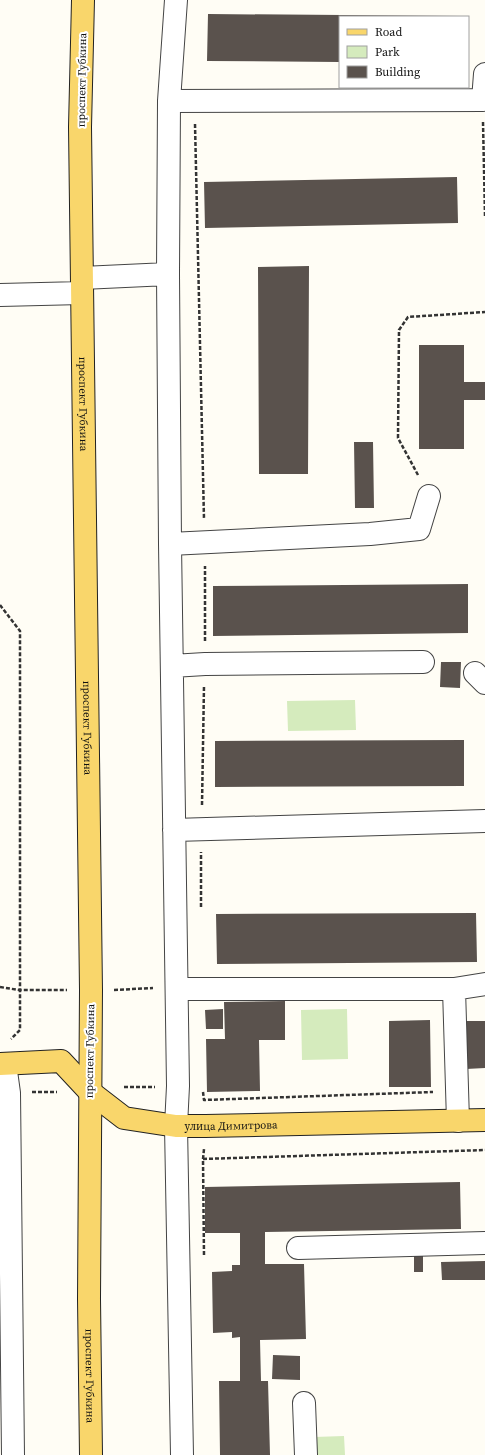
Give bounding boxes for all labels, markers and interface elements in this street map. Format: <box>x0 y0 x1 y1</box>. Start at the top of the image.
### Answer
legend <box>339 16 469 88</box>
text: Road <box>375 24 402 40</box>
street label: проспект Губкина <box>74 32 90 127</box>
text: Park <box>375 44 400 60</box>
text: Building <box>375 64 420 80</box>
street label: проспект Губкина <box>75 357 92 452</box>
street label: проспект Губкина <box>80 681 96 776</box>
street label: проспект Губкина <box>82 1003 98 1098</box>
street label: улица Димитрова <box>185 1117 278 1134</box>
street label: проспект Губкина <box>82 1329 98 1424</box>

